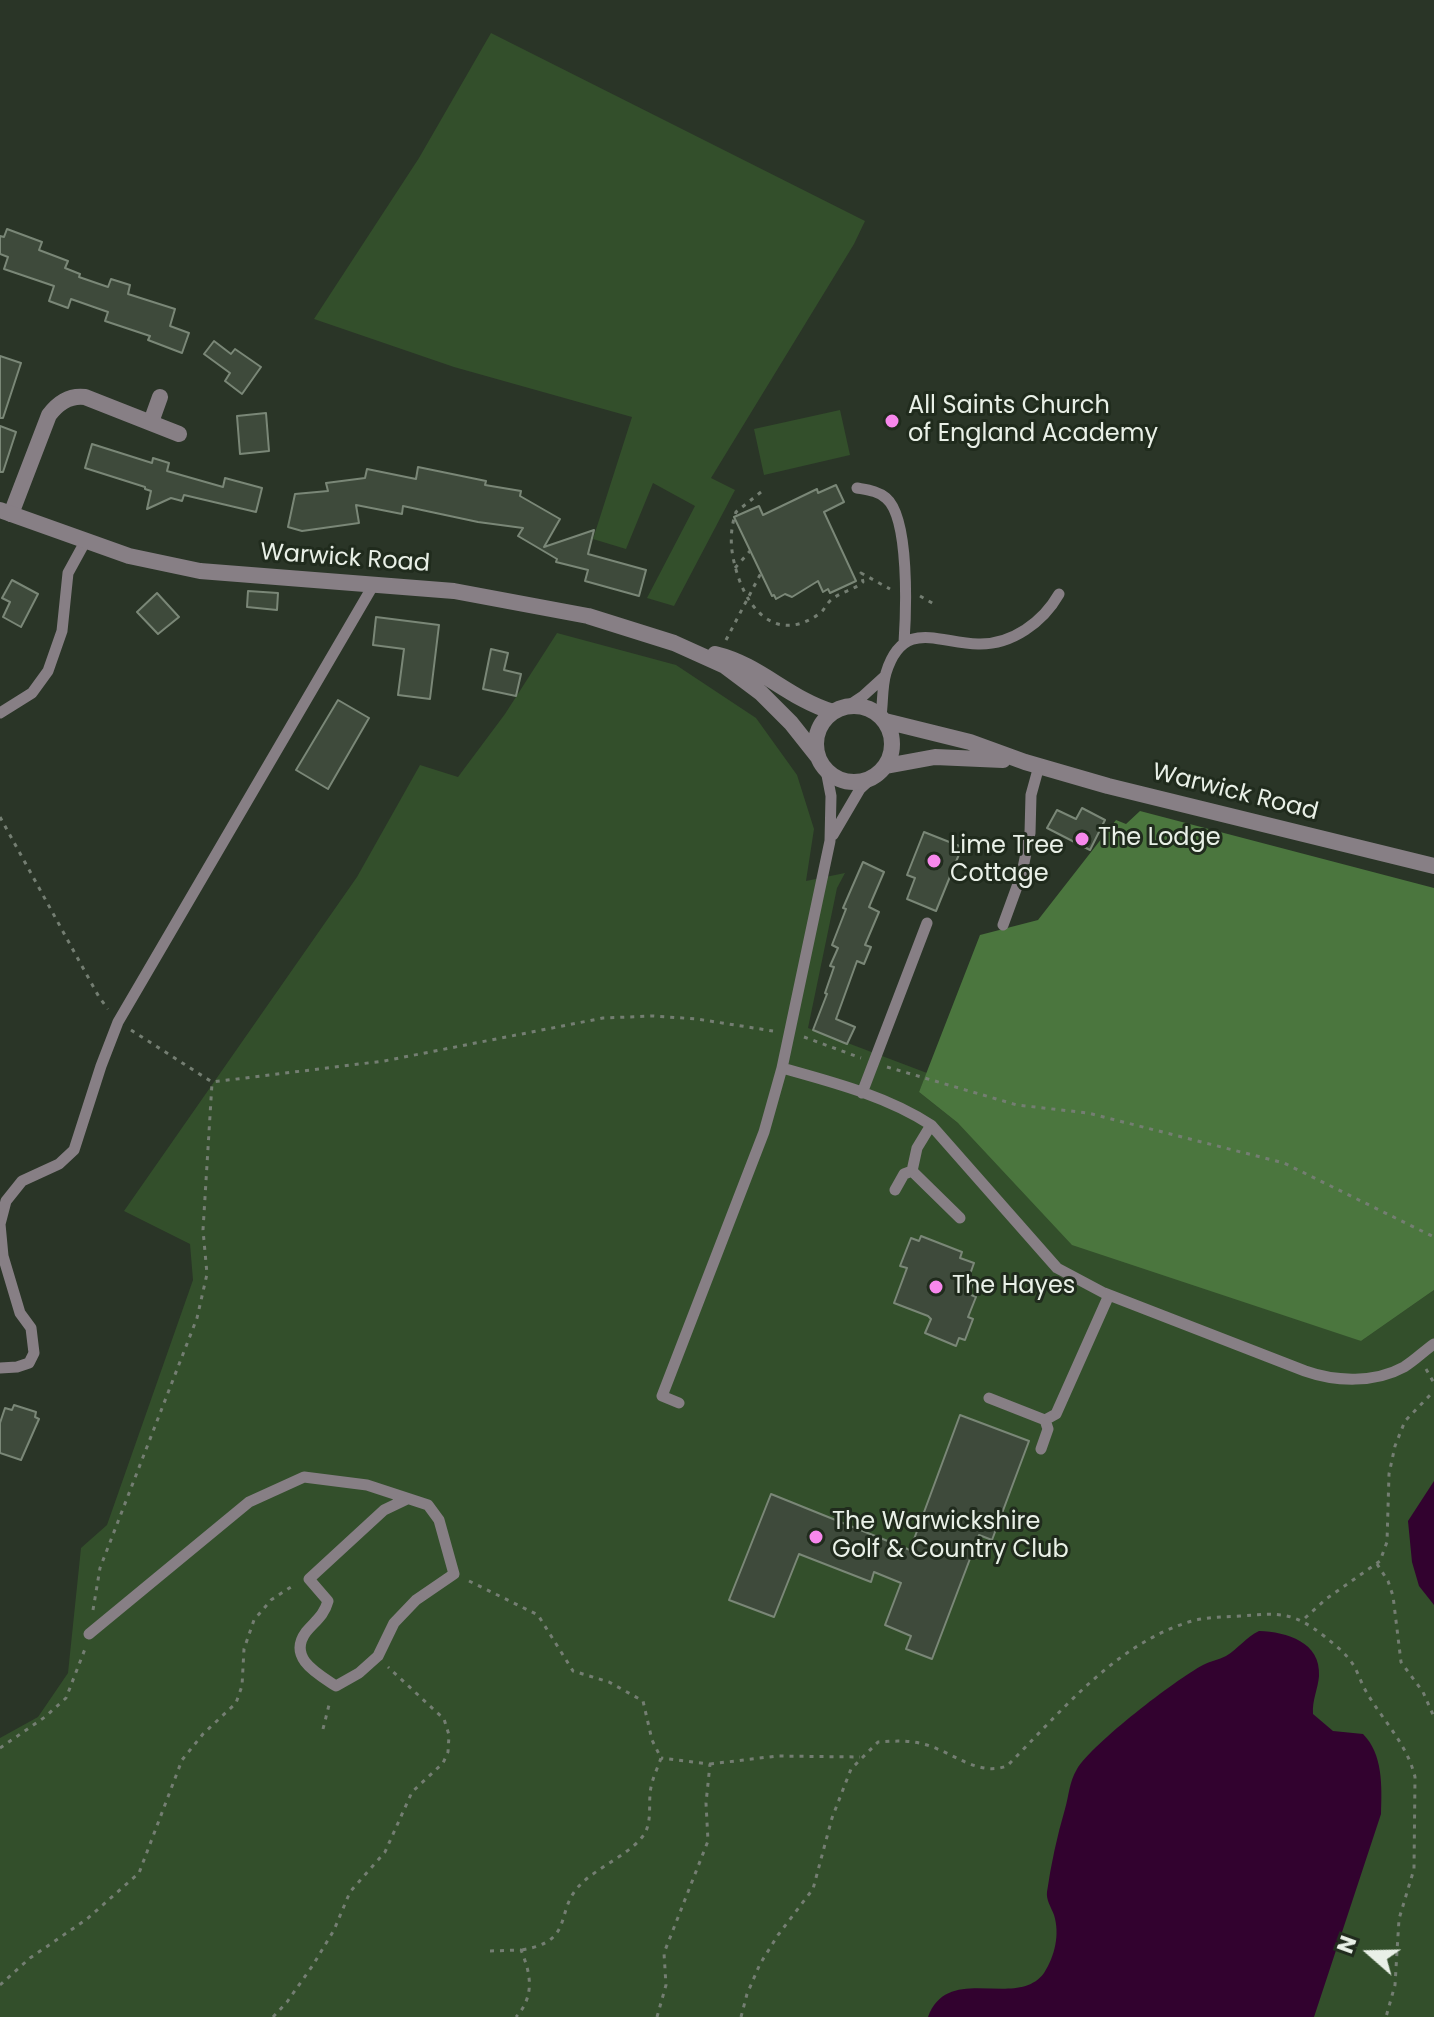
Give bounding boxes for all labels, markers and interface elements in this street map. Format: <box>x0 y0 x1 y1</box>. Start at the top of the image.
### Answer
place label: All Saints Church of England Academy <box>908 393 1158 449</box>
marker: All Saints Church of England Academy <box>883 412 901 430</box>
street label: Warwick Road <box>259 539 431 579</box>
street label: Warwick Road <box>1149 758 1321 828</box>
place label: The Lodge <box>1098 825 1221 853</box>
marker: The Lodge <box>1073 830 1091 848</box>
place label: Lime Tree Cottage <box>950 833 1064 889</box>
marker: Lime Tree Cottage <box>925 852 943 870</box>
place label: The Hayes <box>952 1273 1075 1301</box>
marker: The Hayes <box>927 1278 945 1296</box>
place label: The Warwickshire Golf & Country Club <box>832 1509 1069 1565</box>
marker: The Warwickshire Golf & Country Club <box>807 1528 825 1546</box>
north arrow <box>1330 1913 1410 1993</box>
text: N <box>1330 1932 1364 1958</box>

